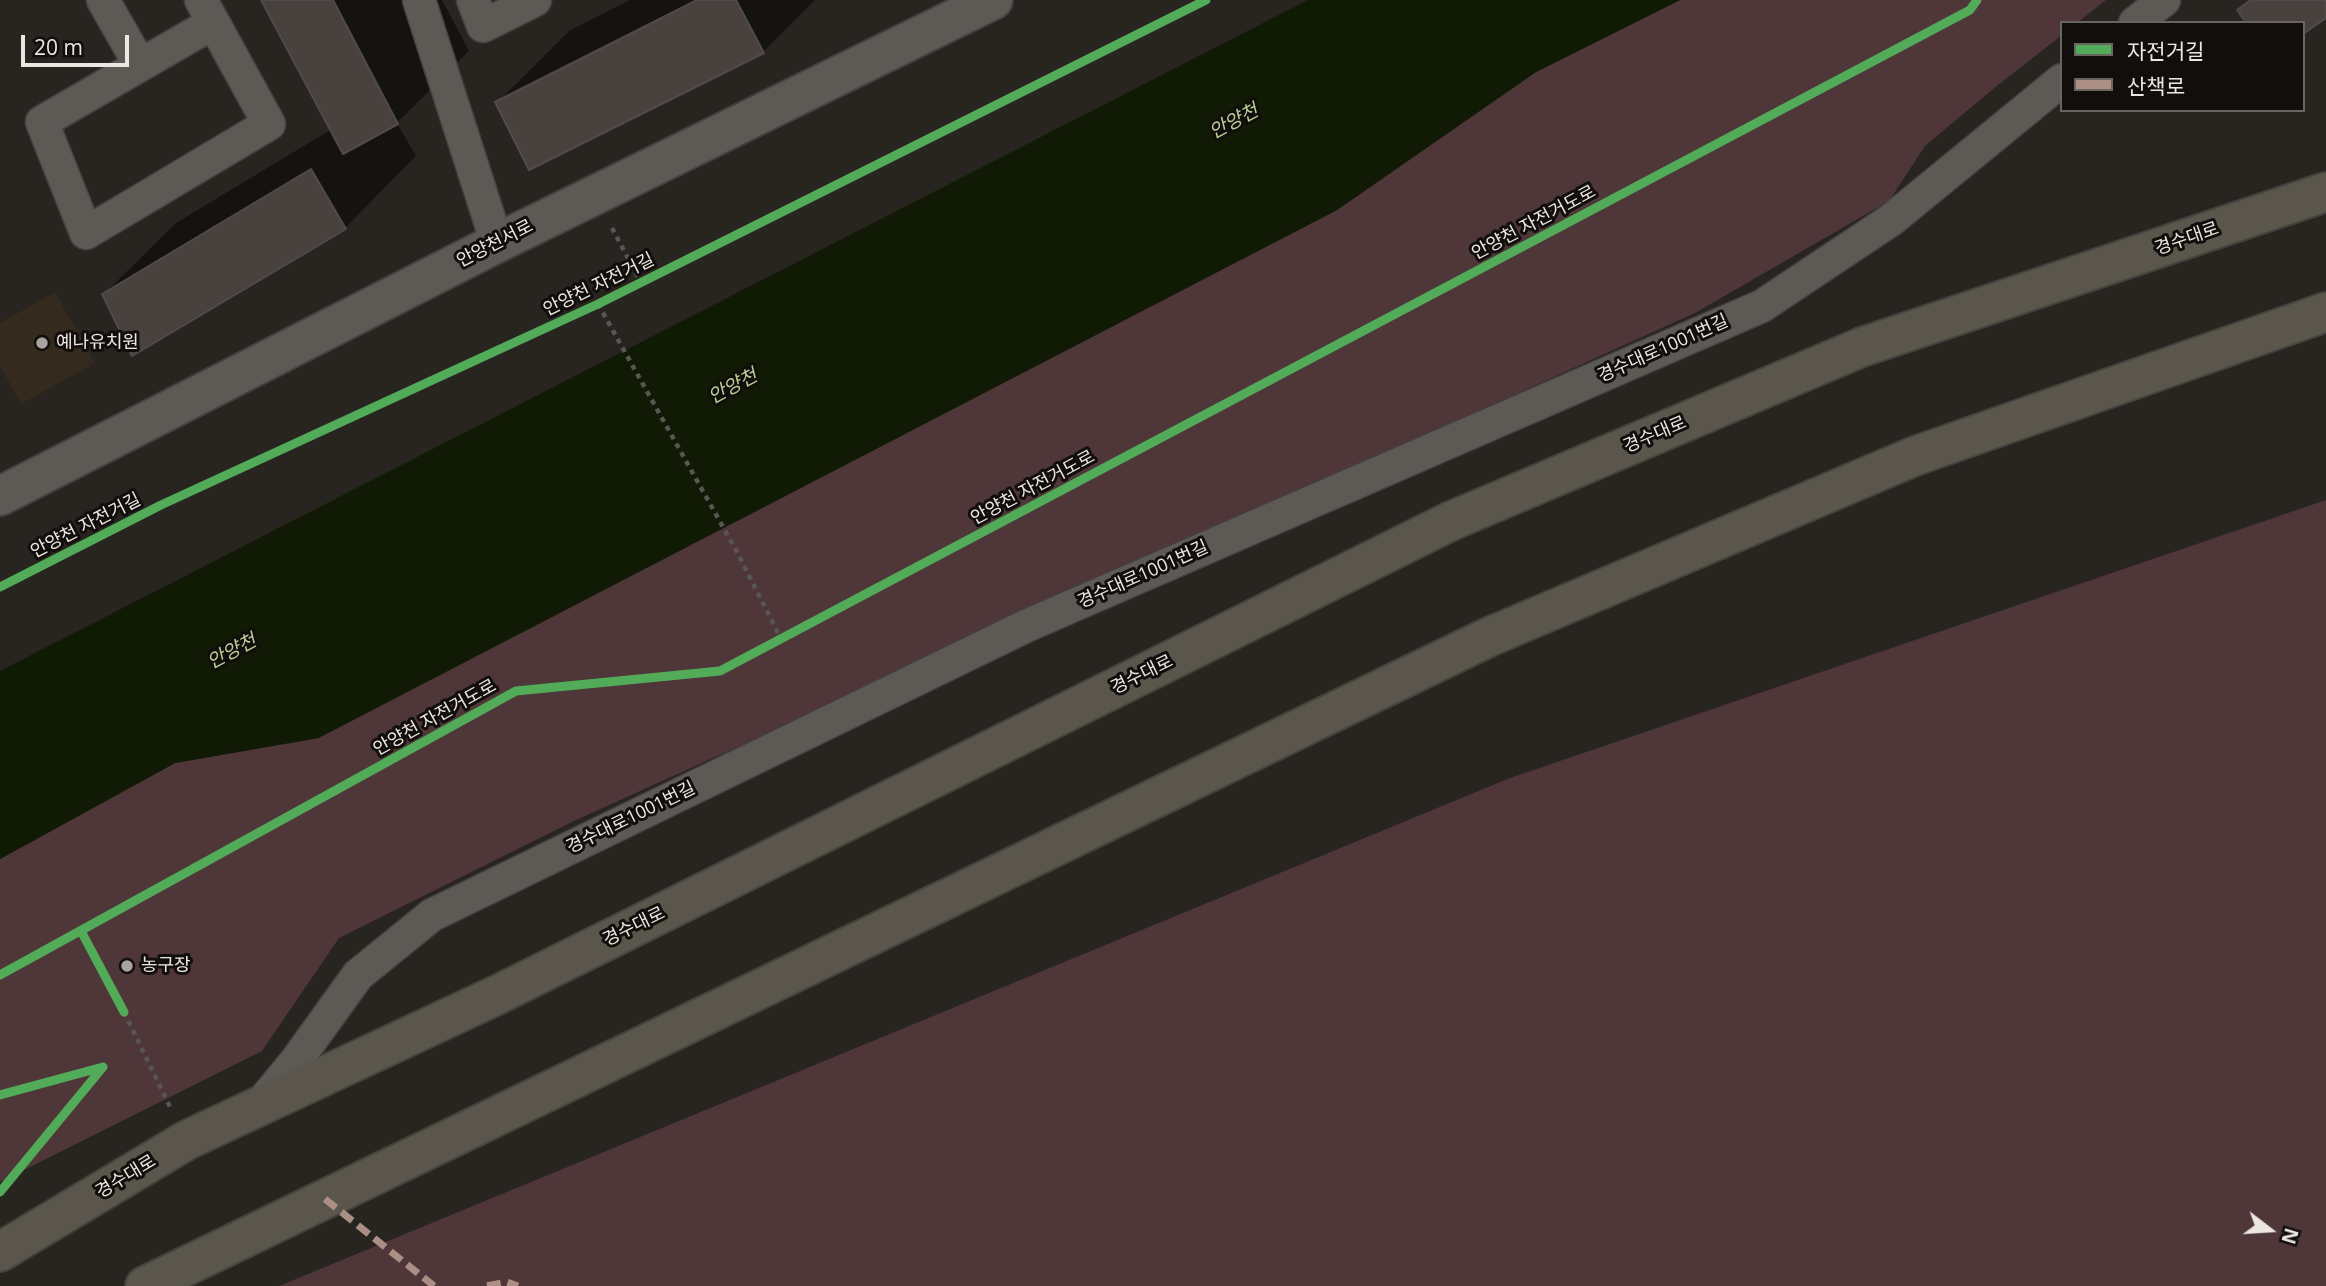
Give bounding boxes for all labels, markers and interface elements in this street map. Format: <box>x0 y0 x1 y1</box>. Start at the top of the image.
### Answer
scale bar <box>24 21 133 65</box>
legend <box>2060 21 2305 112</box>
text: 20 m <box>34 33 83 61</box>
text: 자전거길 <box>2127 37 2204 65</box>
text: 산책로 <box>2127 72 2185 100</box>
water label: 안양천 <box>1205 100 1263 144</box>
street label: 안양천 자전거도로 <box>1468 181 1600 265</box>
street label: 안양천서로 <box>453 216 537 272</box>
street label: 경수대로 <box>2152 218 2222 260</box>
street label: 안양천 자전거길 <box>540 249 658 321</box>
street label: 경수대로1001번길 <box>1594 311 1732 387</box>
place label: 예나유치원 <box>56 332 139 354</box>
marker: 예나유치원 <box>34 335 50 351</box>
water label: 안양천 <box>704 365 762 409</box>
street label: 경수대로 <box>1620 412 1690 458</box>
street label: 안양천 자전거도로 <box>967 446 1099 530</box>
street label: 안양천 자전거길 <box>27 489 145 563</box>
street label: 경수대로1001번길 <box>1074 537 1212 613</box>
water label: 안양천 <box>203 630 261 674</box>
street label: 경수대로 <box>1107 651 1177 699</box>
street label: 안양천 자전거도로 <box>370 675 500 761</box>
street label: 경수대로1001번길 <box>563 777 699 859</box>
street label: 경수대로 <box>599 903 669 951</box>
place label: 농구장 <box>141 955 191 977</box>
marker: 농구장 <box>119 958 135 974</box>
street label: 경수대로 <box>92 1151 160 1203</box>
north arrow <box>2235 1195 2305 1265</box>
text: N <box>2275 1225 2305 1247</box>

